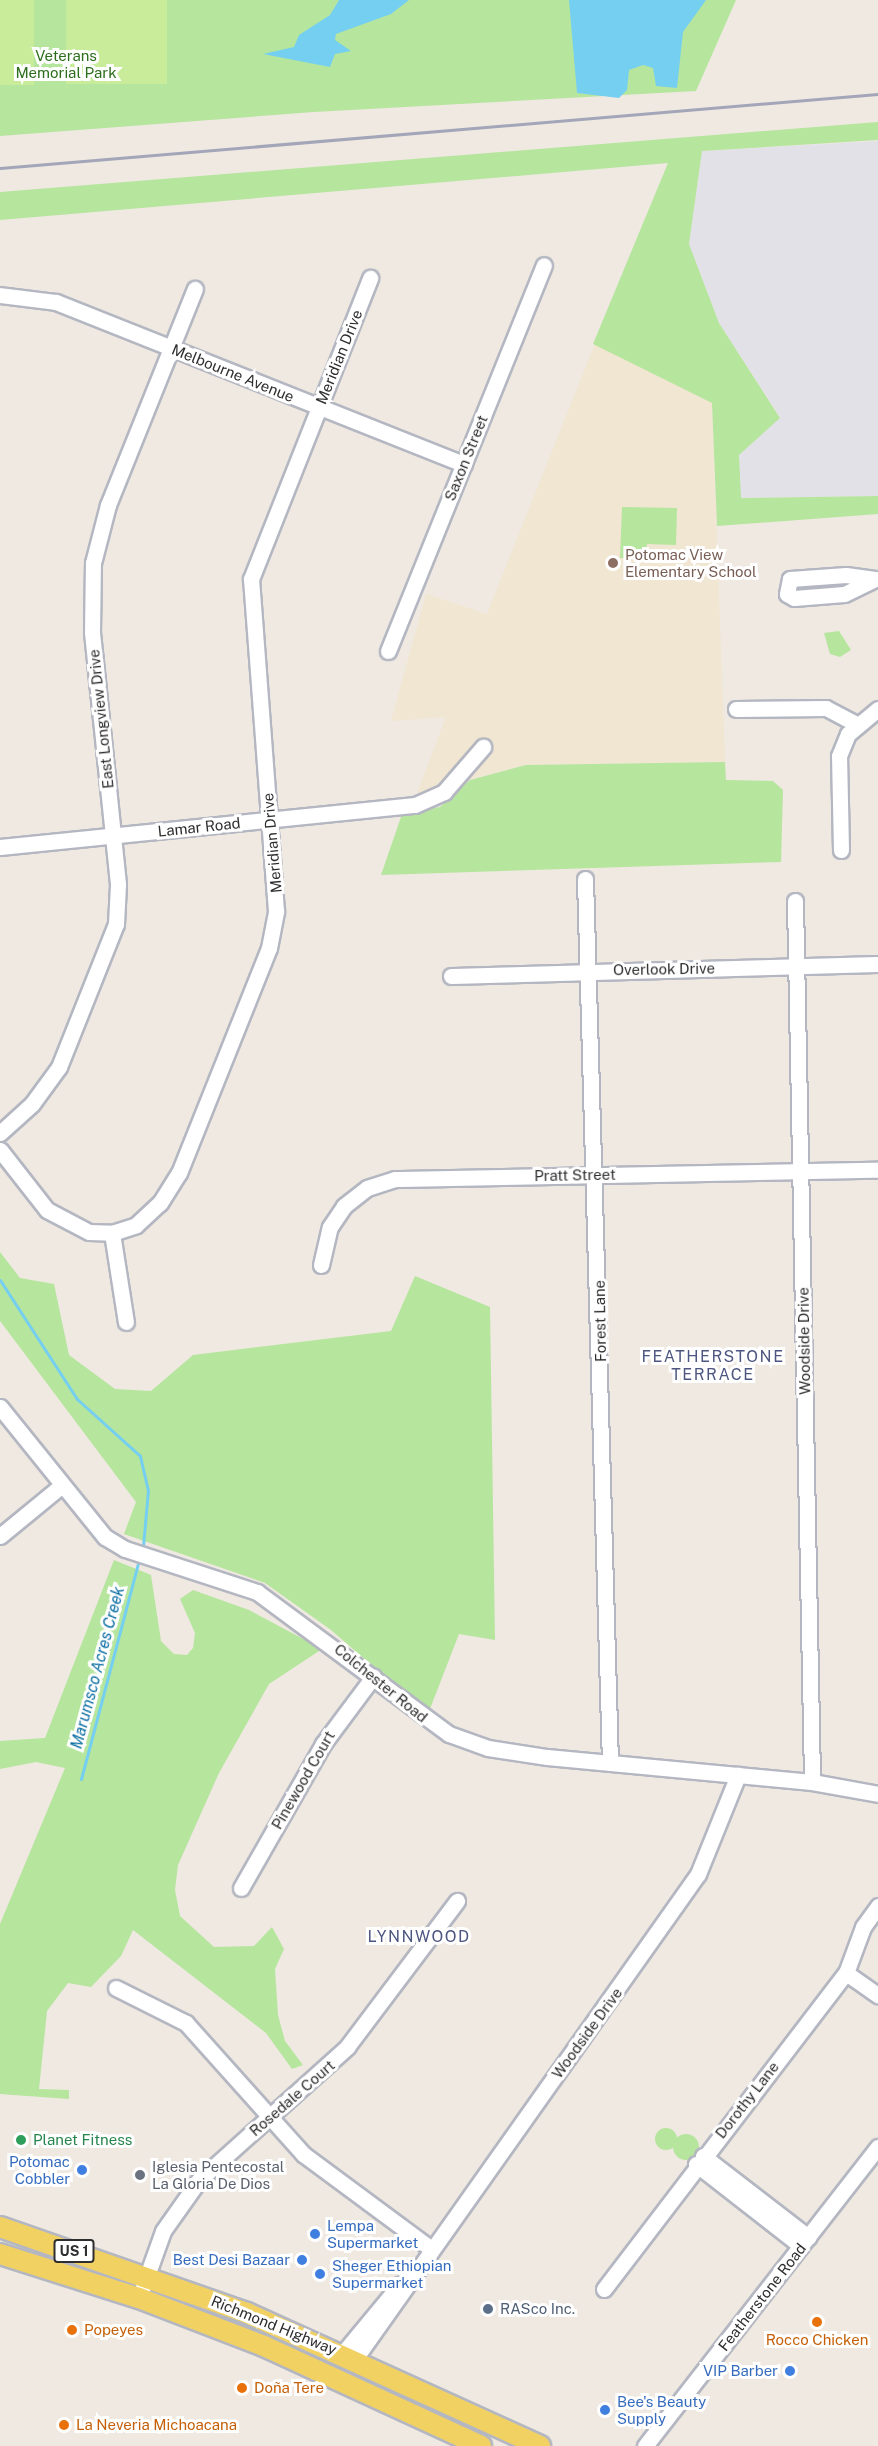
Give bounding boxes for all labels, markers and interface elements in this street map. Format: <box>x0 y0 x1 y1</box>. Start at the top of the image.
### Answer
park label: Veterans Memorial Park <box>15 46 117 81</box>
street label: Meridian Drive <box>312 307 366 407</box>
street label: Melbourne Avenue <box>169 340 297 406</box>
street label: Saxon Street <box>441 412 491 504</box>
place label: Potomac View Elementary School <box>625 545 757 580</box>
marker: Potomac View Elementary School <box>606 556 620 570</box>
street label: East Longview Drive <box>85 648 117 790</box>
street label: Meridian Drive <box>259 792 285 894</box>
street label: Lamar Road <box>157 814 241 840</box>
street label: Overlook Drive <box>613 959 715 979</box>
street label: Pratt Street <box>534 1165 616 1185</box>
street label: Forest Lane <box>590 1280 610 1362</box>
street label: Woodside Drive <box>794 1287 814 1395</box>
district label: FEATHERSTONE TERRACE <box>641 1347 785 1385</box>
water label: Marumsco Acres Creek <box>67 1585 129 1751</box>
street label: Colchester Road <box>331 1640 431 1726</box>
street label: Pinewood Court <box>268 1728 338 1832</box>
district label: LYNNWOOD <box>367 1927 471 1947</box>
street label: Woodside Drive <box>548 1984 626 2082</box>
street label: Rosedale Court <box>246 2056 338 2140</box>
street label: Dorothy Lane <box>711 2058 783 2142</box>
place label: Planet Fitness <box>33 2131 132 2149</box>
marker: Planet Fitness <box>14 2133 28 2147</box>
place label: Potomac Cobbler <box>9 2152 70 2187</box>
place label: Iglesia Pentecostal La Gloria De Dios <box>152 2157 284 2192</box>
marker: Potomac Cobbler <box>75 2163 89 2177</box>
marker: Iglesia Pentecostal La Gloria De Dios <box>133 2168 147 2182</box>
place label: Lempa Supermarket <box>327 2216 418 2251</box>
marker: Lempa Supermarket <box>308 2227 322 2241</box>
road number: US 1 <box>53 2240 95 2262</box>
street label: Featherstone Road <box>714 2240 810 2354</box>
place label: Best Desi Bazaar <box>173 2251 290 2269</box>
marker: Best Desi Bazaar <box>295 2253 309 2267</box>
place label: Sheger Ethiopian Supermarket <box>332 2256 451 2291</box>
marker: Sheger Ethiopian Supermarket <box>313 2267 327 2281</box>
street label: Richmond Highway <box>209 2292 339 2358</box>
place label: RASco Inc. <box>500 2300 575 2318</box>
marker: RASco Inc. <box>481 2302 495 2316</box>
marker: Rocco Chicken <box>810 2315 824 2329</box>
place label: Popeyes <box>84 2321 143 2339</box>
marker: Popeyes <box>65 2323 79 2337</box>
place label: Rocco Chicken <box>766 2331 868 2349</box>
place label: VIP Barber <box>703 2362 778 2380</box>
marker: VIP Barber <box>783 2364 797 2378</box>
place label: Doña Tere <box>254 2379 324 2397</box>
marker: Doña Tere <box>235 2381 249 2395</box>
place label: Bee's Beauty Supply <box>617 2392 706 2427</box>
marker: Bee's Beauty Supply <box>598 2403 612 2417</box>
place label: La Neveria Michoacana <box>76 2416 237 2434</box>
marker: La Neveria Michoacana <box>57 2418 71 2432</box>

